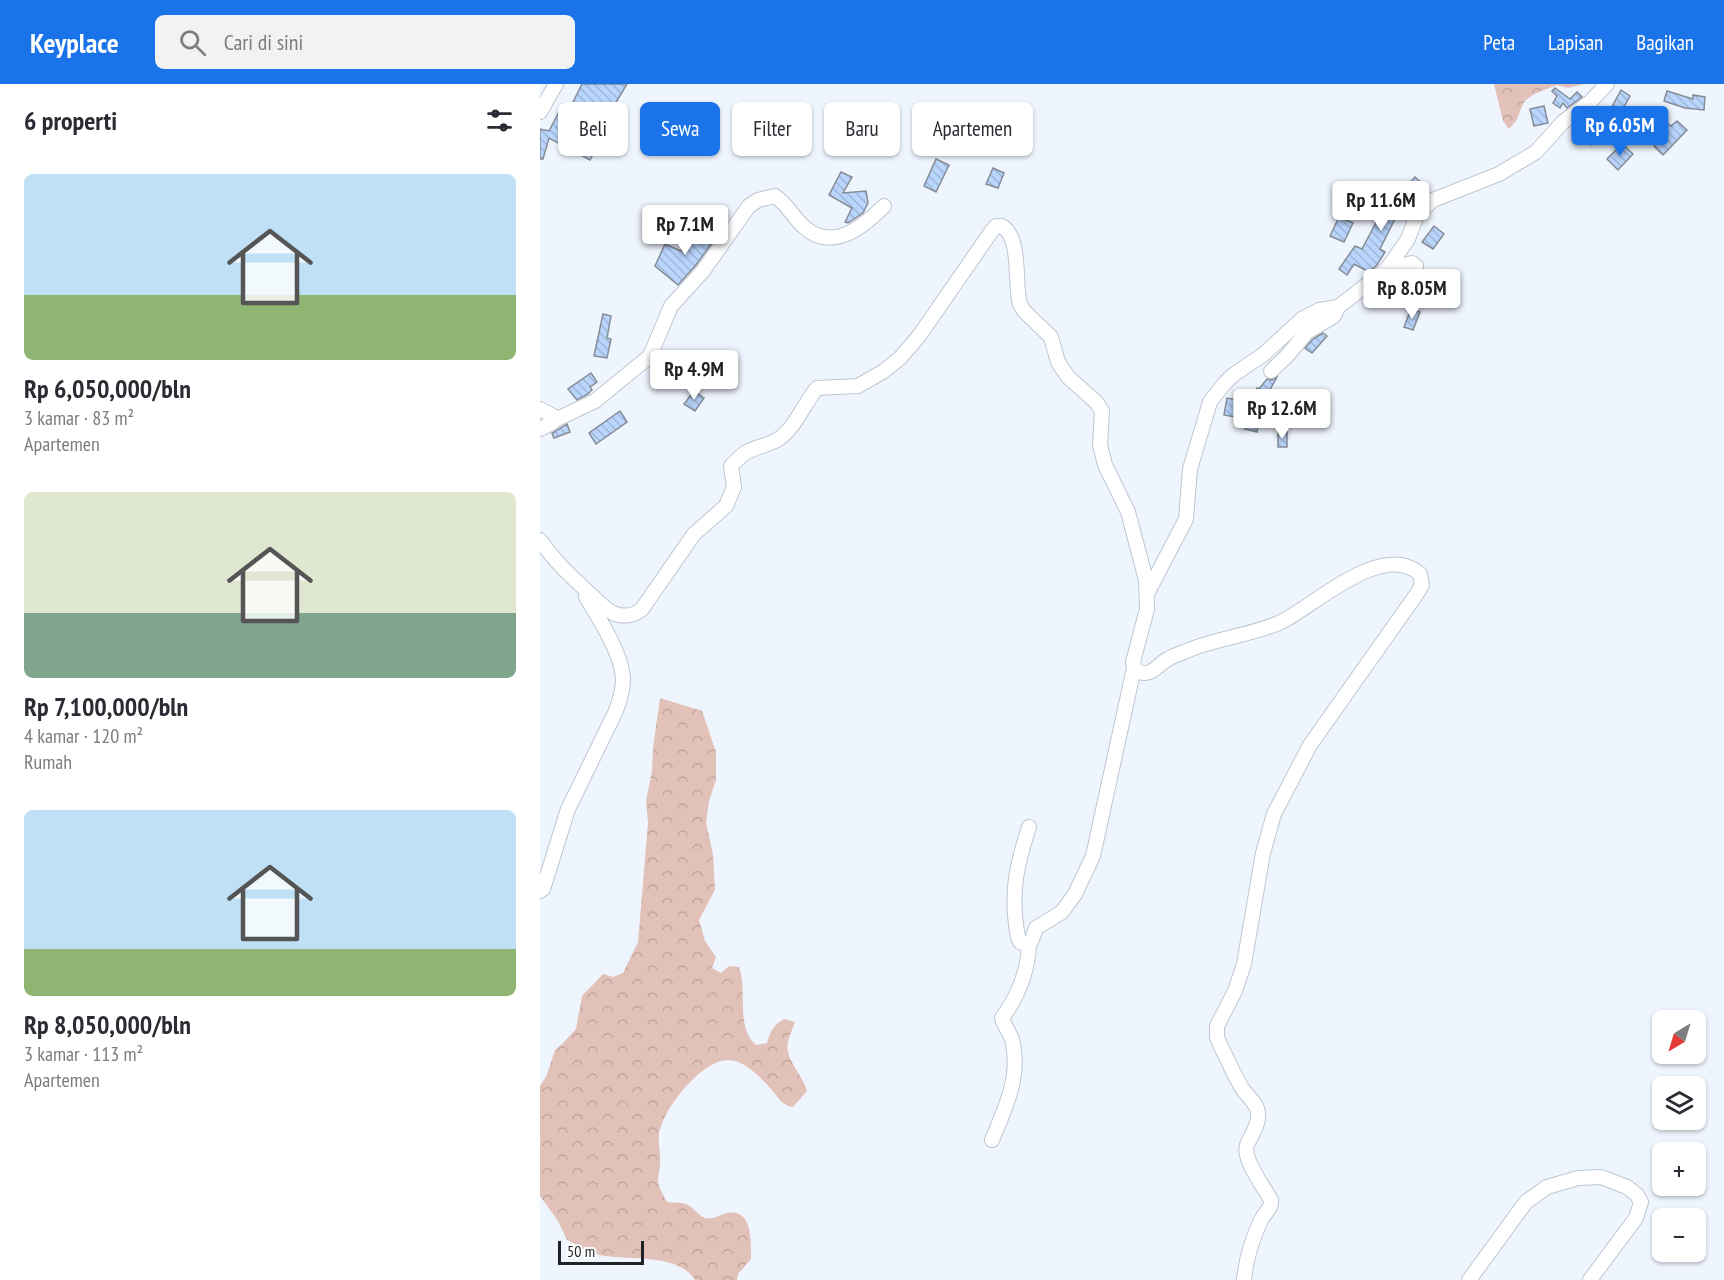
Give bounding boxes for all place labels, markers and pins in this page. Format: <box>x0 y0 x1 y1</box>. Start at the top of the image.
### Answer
pin: Rp 6.05M <box>1558 106 1682 157</box>
pin: Rp 11.6M <box>1319 181 1443 232</box>
pin: Rp 7.1M <box>630 205 740 256</box>
pin: Rp 8.05M <box>1350 269 1474 320</box>
pin: Rp 4.9M <box>639 350 749 401</box>
pin: Rp 12.6M <box>1220 389 1344 440</box>

